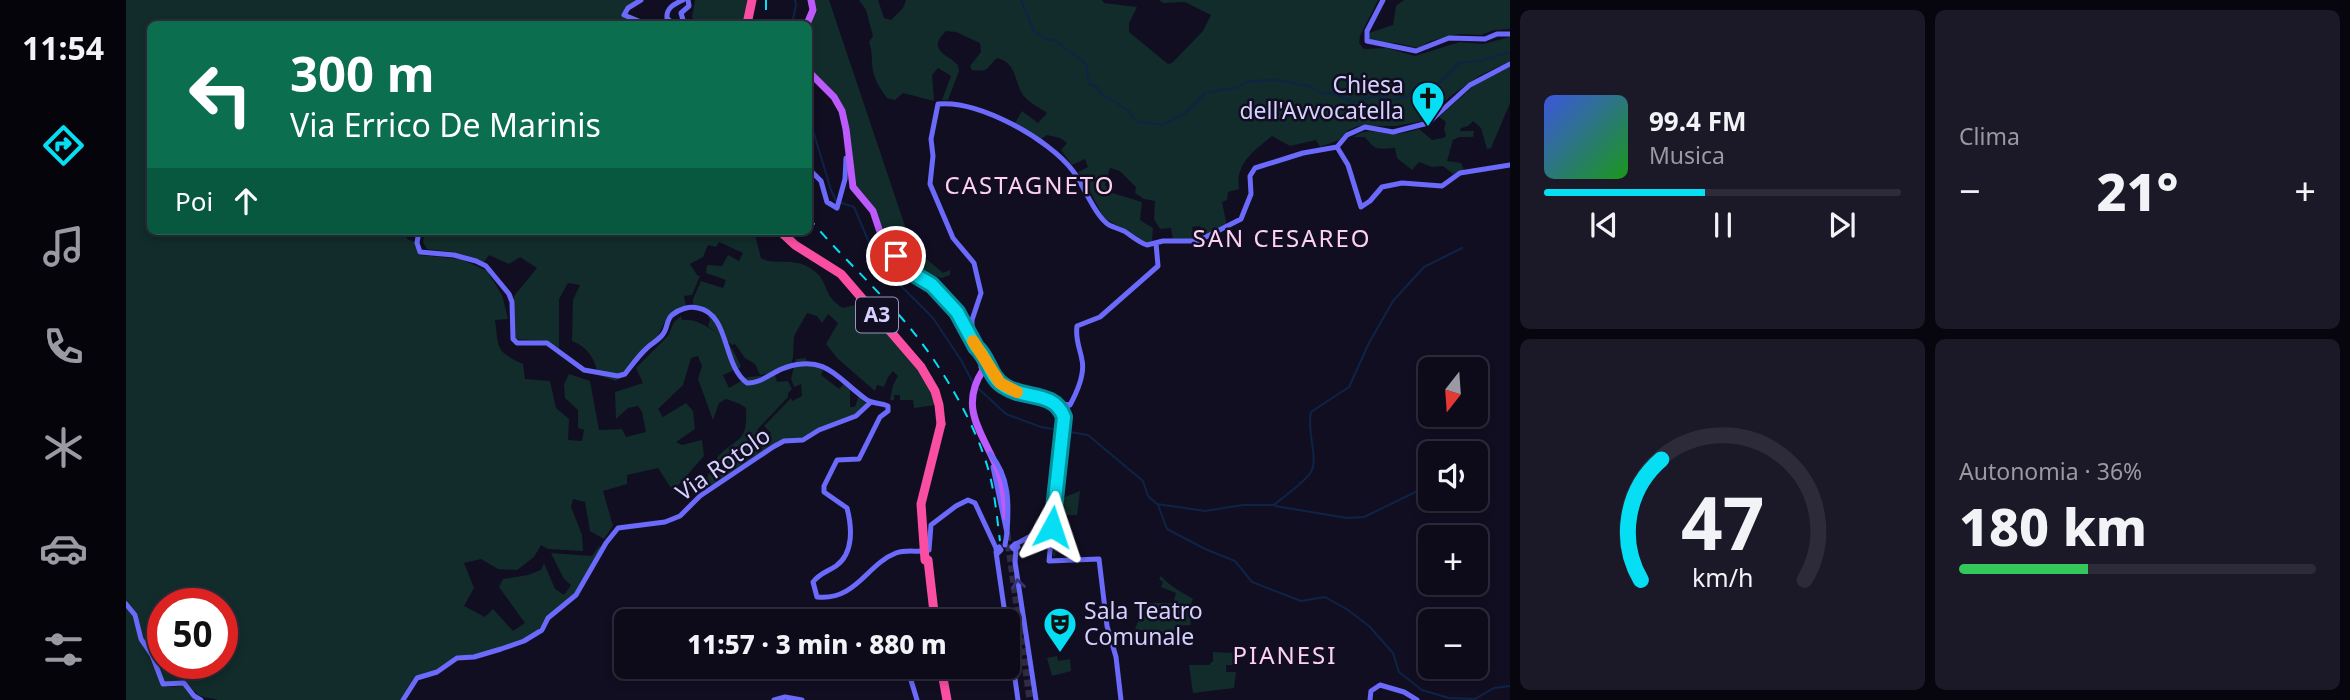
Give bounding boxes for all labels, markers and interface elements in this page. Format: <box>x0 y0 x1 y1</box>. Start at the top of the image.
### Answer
text: 11:54 <box>22 26 104 69</box>
text: 300 m <box>290 40 435 106</box>
icon: left <box>175 49 266 140</box>
place label: Chiesa dell'Avvocatella <box>1239 68 1404 126</box>
church icon: Chiesa dell'Avvocatella <box>1409 79 1447 128</box>
text: Via Errico De Marinis <box>290 103 601 146</box>
text: 99.4 FM <box>1649 103 1746 139</box>
text: Clima <box>1959 120 2020 152</box>
icon: directions <box>39 121 88 170</box>
text: Musica <box>1649 139 1725 171</box>
text: 21° <box>2096 155 2179 226</box>
text: − <box>1959 164 1981 216</box>
text: + <box>2294 164 2316 216</box>
district label: CASTAGNETO <box>945 168 1115 201</box>
icon: ahead <box>227 182 265 220</box>
text: Poi <box>175 183 213 219</box>
icon: previous <box>1585 206 1623 244</box>
icon: pause <box>1704 206 1742 244</box>
icon: next <box>1823 206 1861 244</box>
district label: SAN CESAREO <box>1192 221 1372 254</box>
icon: music <box>39 222 88 271</box>
pin <box>866 226 926 286</box>
icon: arrive <box>877 237 915 275</box>
road number: A3 <box>856 298 898 332</box>
icon: phone <box>39 322 88 371</box>
north arrow <box>1418 357 1488 427</box>
map controls <box>1418 357 1488 679</box>
street label: Via Rotolo <box>669 419 776 508</box>
icon: climate <box>39 423 88 472</box>
button: sound <box>1418 441 1488 511</box>
text: Autonomia · 36% <box>1959 455 2142 487</box>
text: 47 <box>1681 473 1764 572</box>
position arrow <box>1015 490 1089 564</box>
text: 180 km <box>1959 490 2147 561</box>
icon: car <box>39 524 88 573</box>
button: + <box>1418 525 1488 595</box>
text: km/h <box>1692 560 1753 594</box>
one-way arrow <box>1011 578 1026 590</box>
speed limit sign: 50 <box>147 588 238 679</box>
place label: Sala Teatro Comunale <box>1084 594 1203 652</box>
theatre icon: Sala Teatro Comunale <box>1041 605 1079 654</box>
button: − <box>1418 609 1488 679</box>
icon: filters <box>39 625 88 674</box>
text: 11:57 · 3 min · 880 m <box>687 626 947 662</box>
district label: PIANESI <box>1233 638 1337 671</box>

